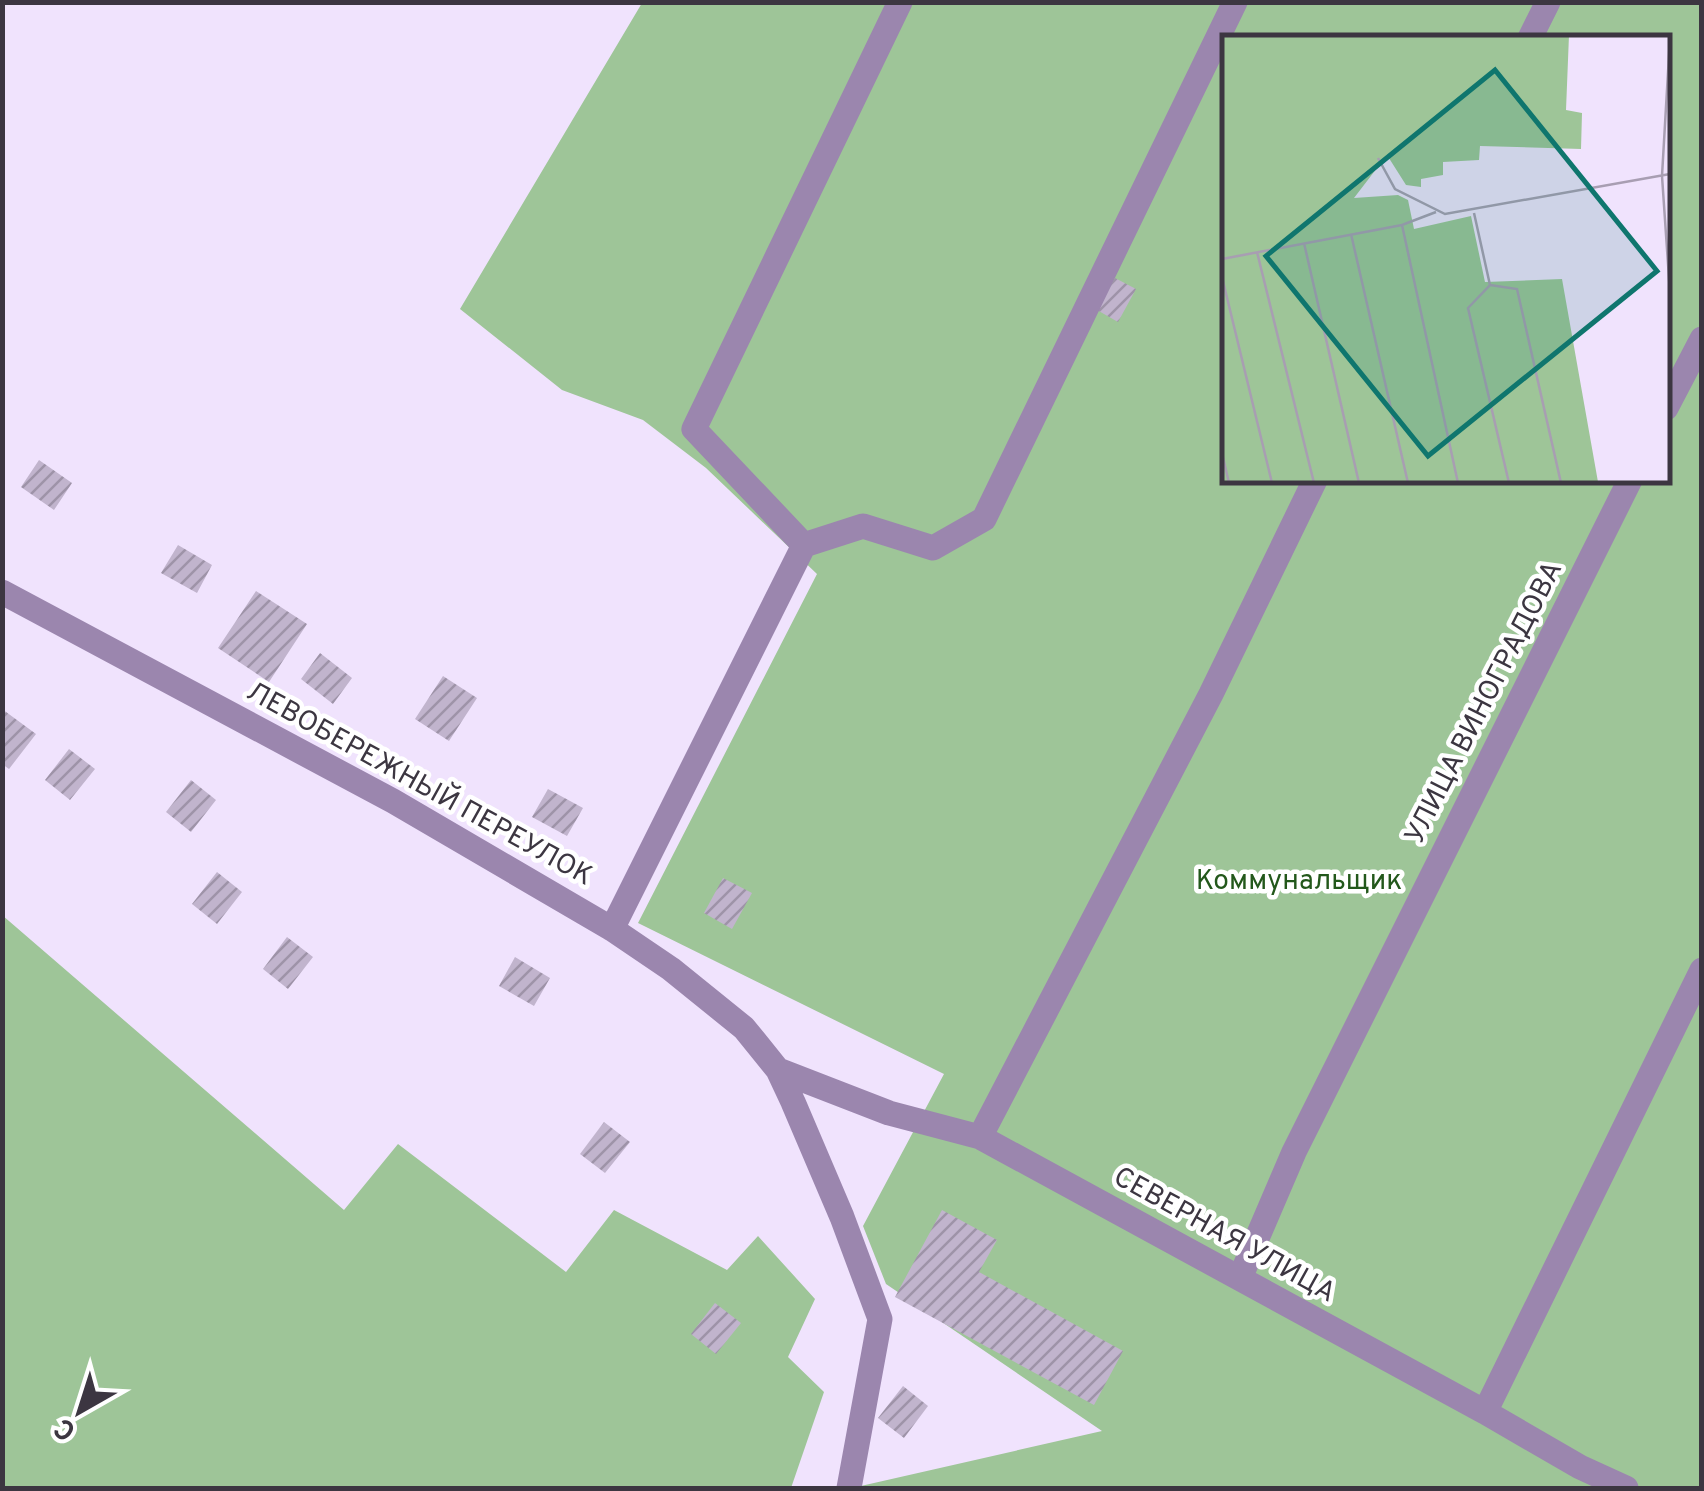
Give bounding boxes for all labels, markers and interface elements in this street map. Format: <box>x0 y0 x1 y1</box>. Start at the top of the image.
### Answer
inset map <box>1222 35 1669 482</box>
street label: УЛИЦА ВИНОГРАДОВА <box>1398 556 1572 850</box>
street label: ЛЕВОБЕРЕЖНЫЙ ПЕРЕУЛОК <box>239 673 600 895</box>
park label: Коммунальщик <box>1196 864 1402 900</box>
street label: СЕВЕРНАЯ УЛИЦА <box>1106 1160 1342 1312</box>
north arrow <box>30 1361 130 1461</box>
text: С <box>48 1408 84 1448</box>

